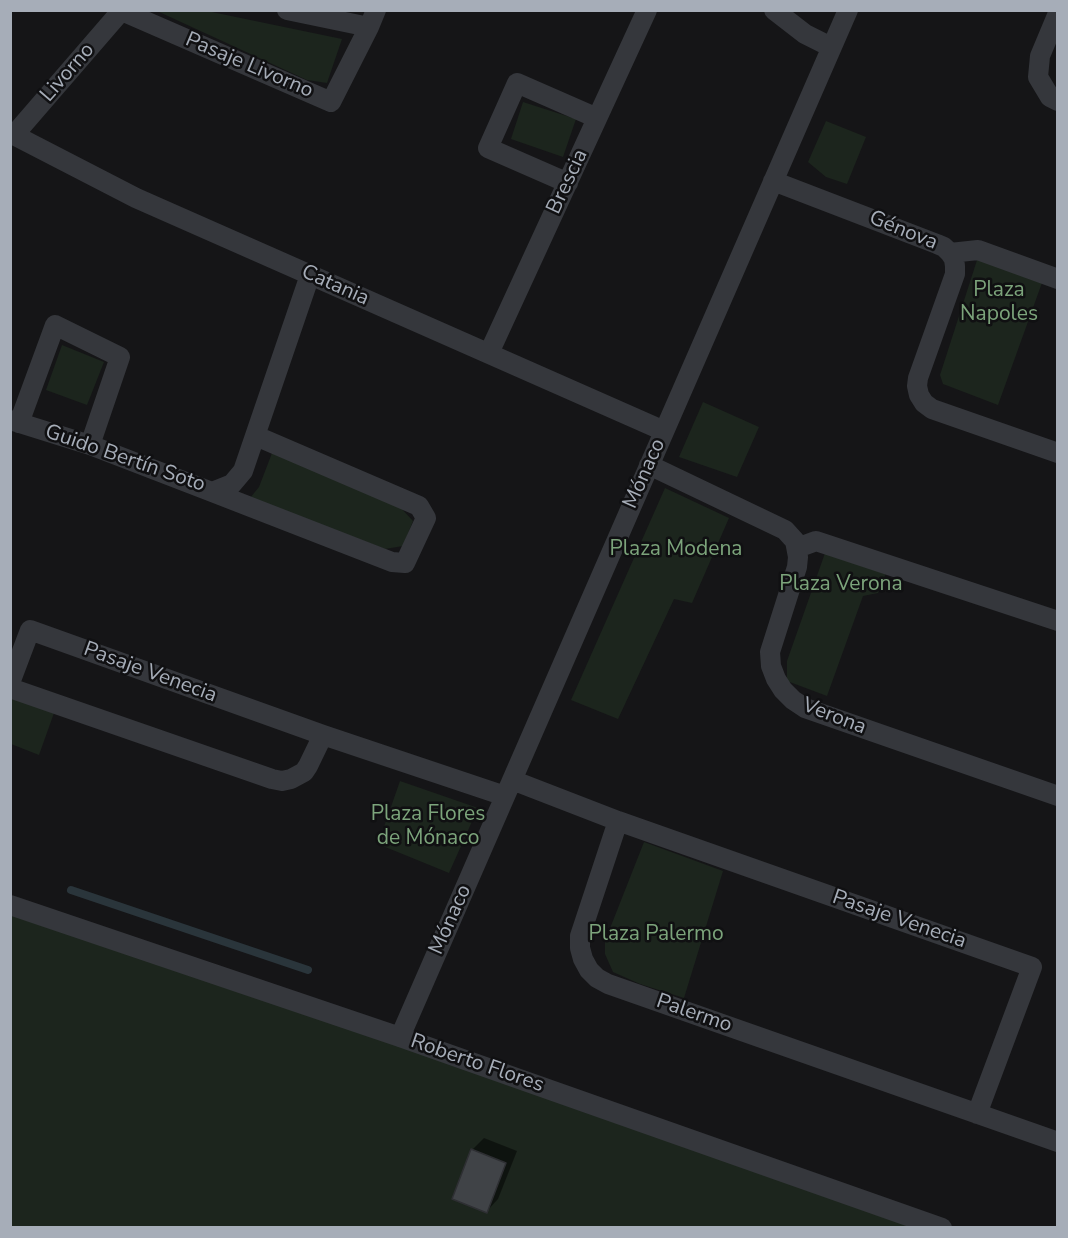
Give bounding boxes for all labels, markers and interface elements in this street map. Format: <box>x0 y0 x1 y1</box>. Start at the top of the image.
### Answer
street label: Pasaje Livorno <box>181 28 317 104</box>
street label: Livorno <box>36 38 100 108</box>
street label: Brescia <box>542 146 594 218</box>
street label: Génova <box>865 206 941 256</box>
street label: Catania <box>297 260 373 312</box>
park label: Plaza Napoles <box>960 278 1038 328</box>
street label: Guido Bertín Soto <box>42 420 208 498</box>
street label: Mónaco <box>618 435 672 513</box>
park label: Plaza Modena <box>610 537 742 563</box>
park label: Plaza Verona <box>779 572 903 598</box>
street label: Pasaje Venecia <box>80 637 220 709</box>
street label: Verona <box>798 693 870 741</box>
park label: Plaza Flores de Mónaco <box>371 802 485 852</box>
street label: Mónaco <box>424 881 478 959</box>
street label: Pasaje Venecia <box>829 885 969 955</box>
park label: Plaza Palermo <box>588 922 724 948</box>
street label: Palermo <box>653 989 735 1039</box>
street label: Roberto Flores <box>407 1029 547 1099</box>

